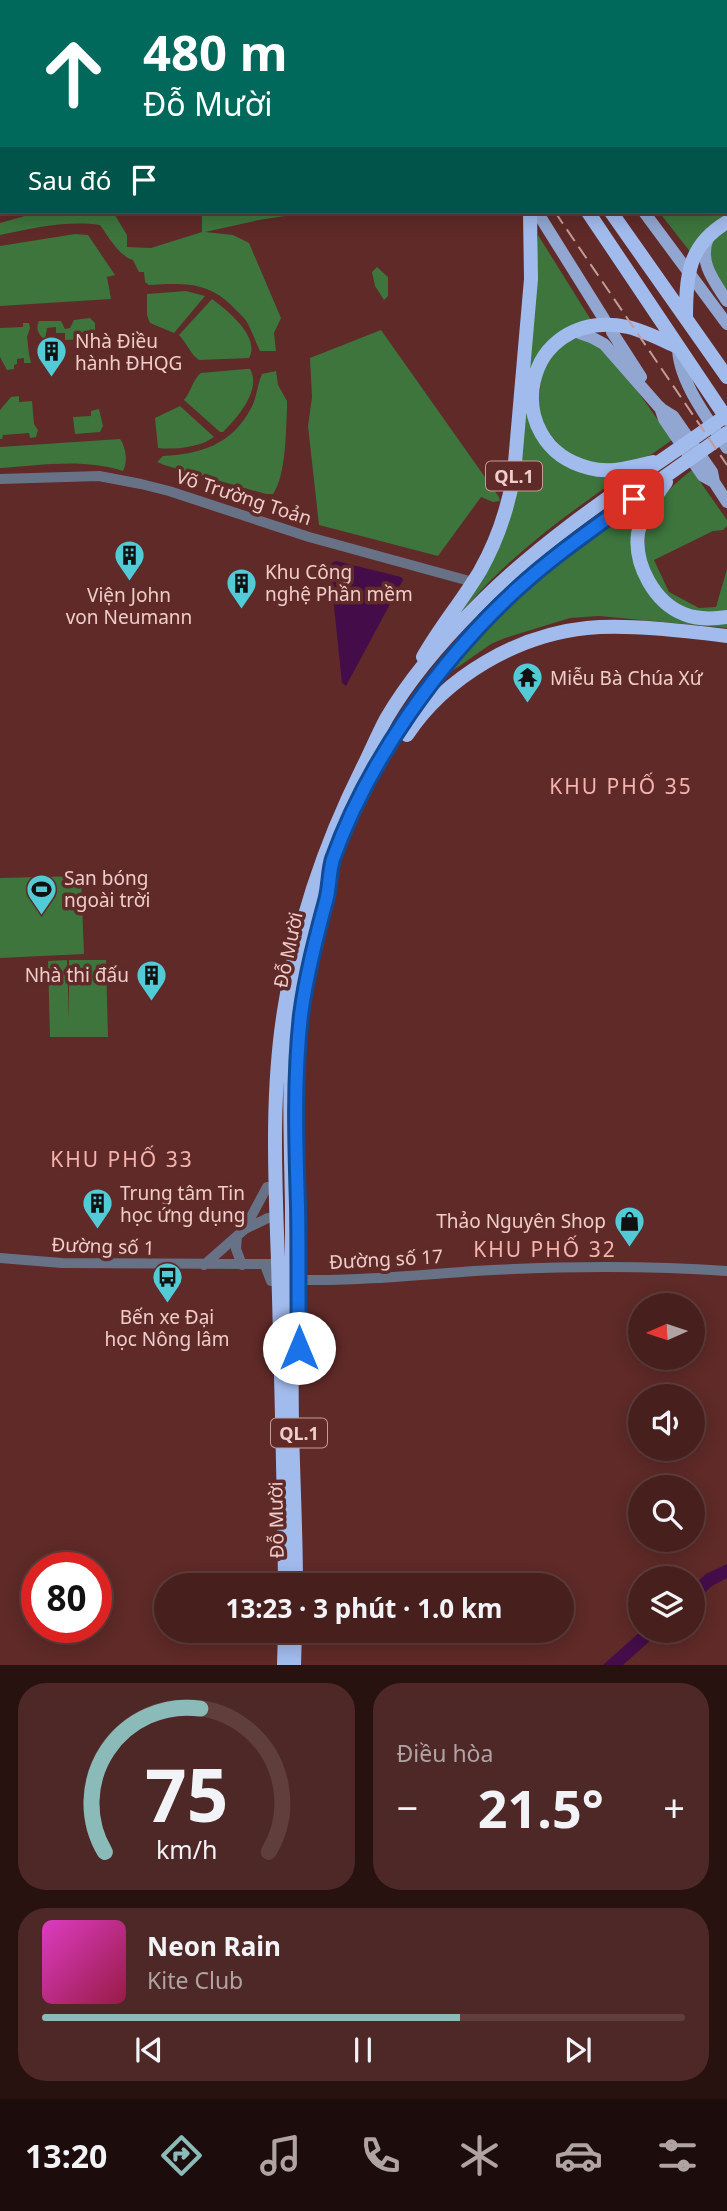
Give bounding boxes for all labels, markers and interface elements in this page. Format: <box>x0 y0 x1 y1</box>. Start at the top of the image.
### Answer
text: 480 m <box>143 19 288 85</box>
icon: ahead <box>28 28 119 119</box>
text: Đỗ Mười <box>143 82 273 125</box>
icon: arrive <box>125 161 163 199</box>
text: Sau đó <box>28 162 111 198</box>
place label: Nhà Điều hành ĐHQG <box>75 328 182 376</box>
building icon: Nhà Điều hành ĐHQG <box>35 335 69 379</box>
road number: QL.1 <box>486 462 542 490</box>
street label: Võ Trường Toản <box>173 463 315 531</box>
pin <box>604 469 664 529</box>
icon: arrive <box>615 480 653 518</box>
building icon: Viện John von Neumann <box>112 539 146 583</box>
place label: Khu Công nghệ Phần mềm <box>265 559 413 607</box>
building icon: Khu Công nghệ Phần mềm <box>225 566 259 610</box>
place label: Viện John von Neumann <box>66 582 192 630</box>
temple icon: Miễu Bà Chúa Xứ <box>510 661 544 705</box>
place label: Miễu Bà Chúa Xứ <box>550 665 704 691</box>
district label: KHU PHỐ 35 <box>549 772 693 800</box>
place label: San bóng ngoài trời <box>64 865 150 913</box>
sports icon: San bóng ngoài trời <box>24 872 58 916</box>
street label: Đỗ Mười <box>267 910 309 990</box>
building icon: Nhà thi đấu <box>135 958 169 1002</box>
place label: Nhà thi đấu <box>25 962 129 988</box>
district label: KHU PHỐ 33 <box>50 1145 194 1173</box>
place label: Trung tâm Tin học ứng dụng <box>120 1180 245 1228</box>
building icon: Trung tâm Tin học ứng dụng <box>80 1187 114 1231</box>
shop icon: Thảo Nguyên Shop <box>612 1204 646 1248</box>
place label: Thảo Nguyên Shop <box>436 1208 606 1234</box>
street label: Đường số 1 <box>51 1231 155 1261</box>
district label: KHU PHỐ 32 <box>473 1235 617 1263</box>
street label: Đường số 17 <box>328 1243 444 1275</box>
bus stop icon: Bến xe Đại học Nông lâm <box>150 1261 184 1305</box>
north arrow <box>628 1293 705 1370</box>
map controls <box>628 1293 705 1643</box>
place label: Bến xe Đại học Nông lâm <box>105 1304 229 1352</box>
position arrow <box>262 1311 336 1385</box>
button: sound <box>628 1384 705 1461</box>
road number: QL.1 <box>271 1418 327 1448</box>
button: search <box>628 1475 705 1552</box>
street label: Đỗ Mười <box>262 1481 290 1559</box>
speed limit sign: 80 <box>21 1552 112 1643</box>
button: layers <box>628 1566 705 1643</box>
text: 13:23 · 3 phút · 1.0 km <box>226 1590 502 1626</box>
text: Điều hòa <box>397 1737 493 1769</box>
text: 75 <box>145 1745 228 1844</box>
text: 21.5° <box>478 1772 604 1843</box>
text: − <box>397 1781 418 1833</box>
text: + <box>663 1781 685 1833</box>
text: km/h <box>155 1832 217 1866</box>
text: Neon Rain <box>147 1928 281 1964</box>
text: Kite Club <box>147 1964 243 1996</box>
icon: previous <box>130 2031 168 2069</box>
icon: pause <box>344 2031 382 2069</box>
icon: next <box>559 2031 597 2069</box>
icon: directions <box>157 2131 206 2180</box>
icon: music <box>256 2131 305 2180</box>
icon: phone <box>356 2131 405 2180</box>
icon: climate <box>455 2131 504 2180</box>
icon: car <box>554 2131 603 2180</box>
icon: filters <box>653 2131 702 2180</box>
text: 13:20 <box>25 2134 107 2177</box>

